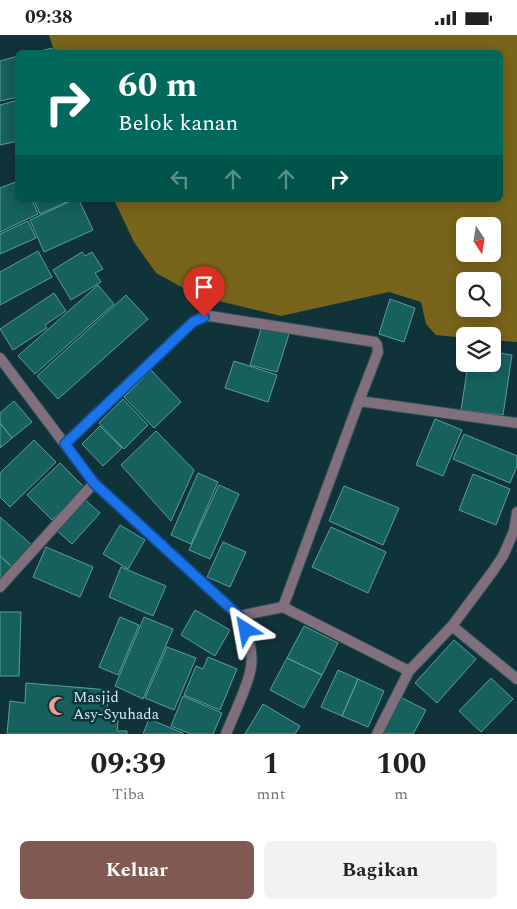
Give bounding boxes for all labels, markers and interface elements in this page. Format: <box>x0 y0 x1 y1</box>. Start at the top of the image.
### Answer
text: 09:38 <box>25 3 73 32</box>
text: 60 m <box>118 59 198 112</box>
icon: right <box>35 70 100 135</box>
text: Belok kanan <box>118 107 238 140</box>
icon: left <box>166 165 194 193</box>
icon: ahead <box>219 165 247 193</box>
icon: ahead <box>272 165 300 193</box>
icon: right <box>325 165 353 193</box>
north arrow <box>456 217 501 263</box>
map controls <box>456 217 501 372</box>
pin <box>183 266 225 317</box>
button: search <box>456 272 501 317</box>
icon: arrive <box>190 273 218 301</box>
button: layers <box>456 327 501 372</box>
position arrow <box>219 603 271 655</box>
place label: Masjid Asy-Syuhada <box>73 686 160 726</box>
mosque icon: Masjid Asy-Syuhada <box>47 695 69 717</box>
text: 09:39 <box>91 741 166 787</box>
text: 1 <box>263 741 279 787</box>
text: 100 <box>376 741 426 787</box>
text: Tiba <box>112 782 145 806</box>
text: mnt <box>257 782 285 806</box>
text: m <box>394 782 408 806</box>
button: Keluar <box>20 841 254 899</box>
button: Bagikan <box>264 841 497 899</box>

